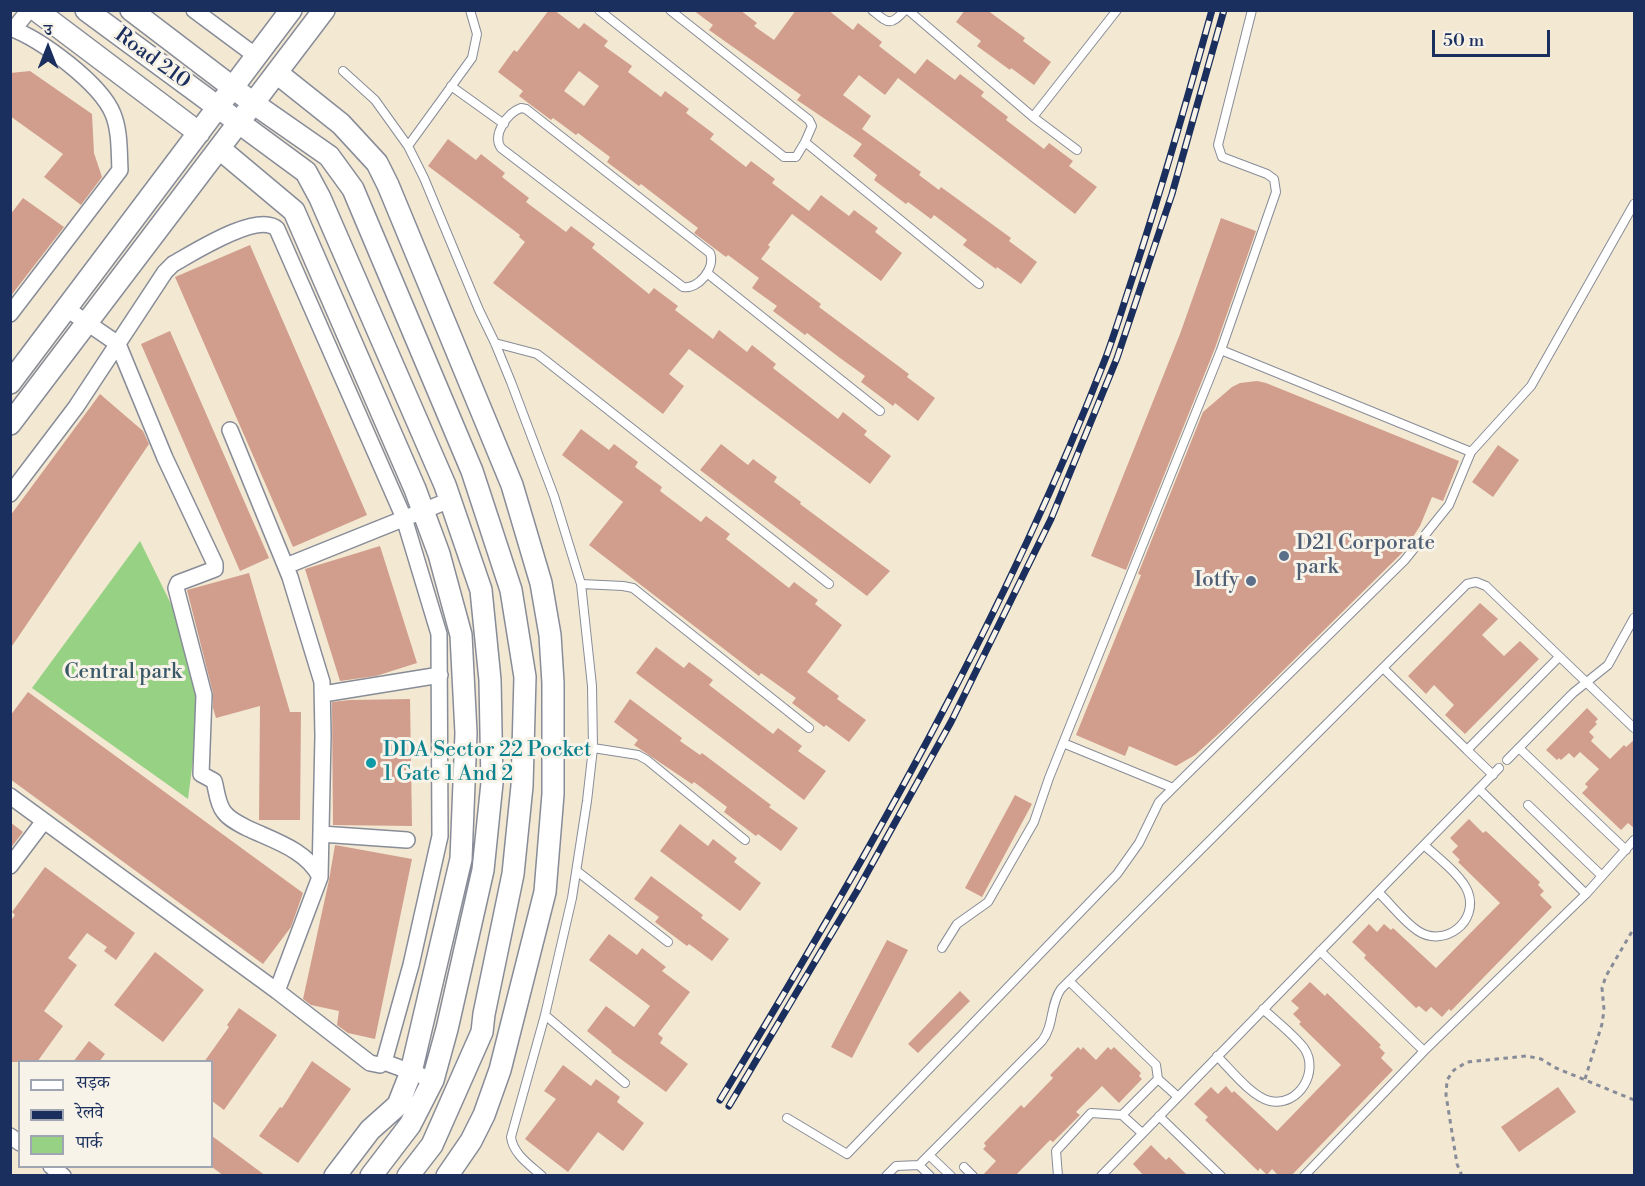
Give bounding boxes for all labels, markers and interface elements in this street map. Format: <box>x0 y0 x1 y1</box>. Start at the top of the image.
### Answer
north arrow <box>18 18 78 78</box>
scale bar <box>1435 18 1554 56</box>
text: उ <box>44 20 52 40</box>
street label: Road 210 <box>109 23 195 95</box>
text: 50 m <box>1443 29 1484 52</box>
place label: D21 Corporate park <box>1296 531 1435 581</box>
marker: D21 Corporate park <box>1277 549 1291 563</box>
place label: Iotfy <box>1194 568 1239 594</box>
marker: Iotfy <box>1244 574 1258 588</box>
park label: Central park <box>64 660 182 686</box>
place label: DDA Sector 22 Pocket 1 Gate 1 And 2 <box>383 738 591 788</box>
marker: DDA Sector 22 Pocket 1 Gate 1 And 2 <box>364 756 378 770</box>
legend <box>18 1060 213 1168</box>
text: सड़क <box>76 1071 110 1094</box>
text: रेलवे <box>76 1101 104 1124</box>
text: पार्क <box>76 1131 103 1154</box>

